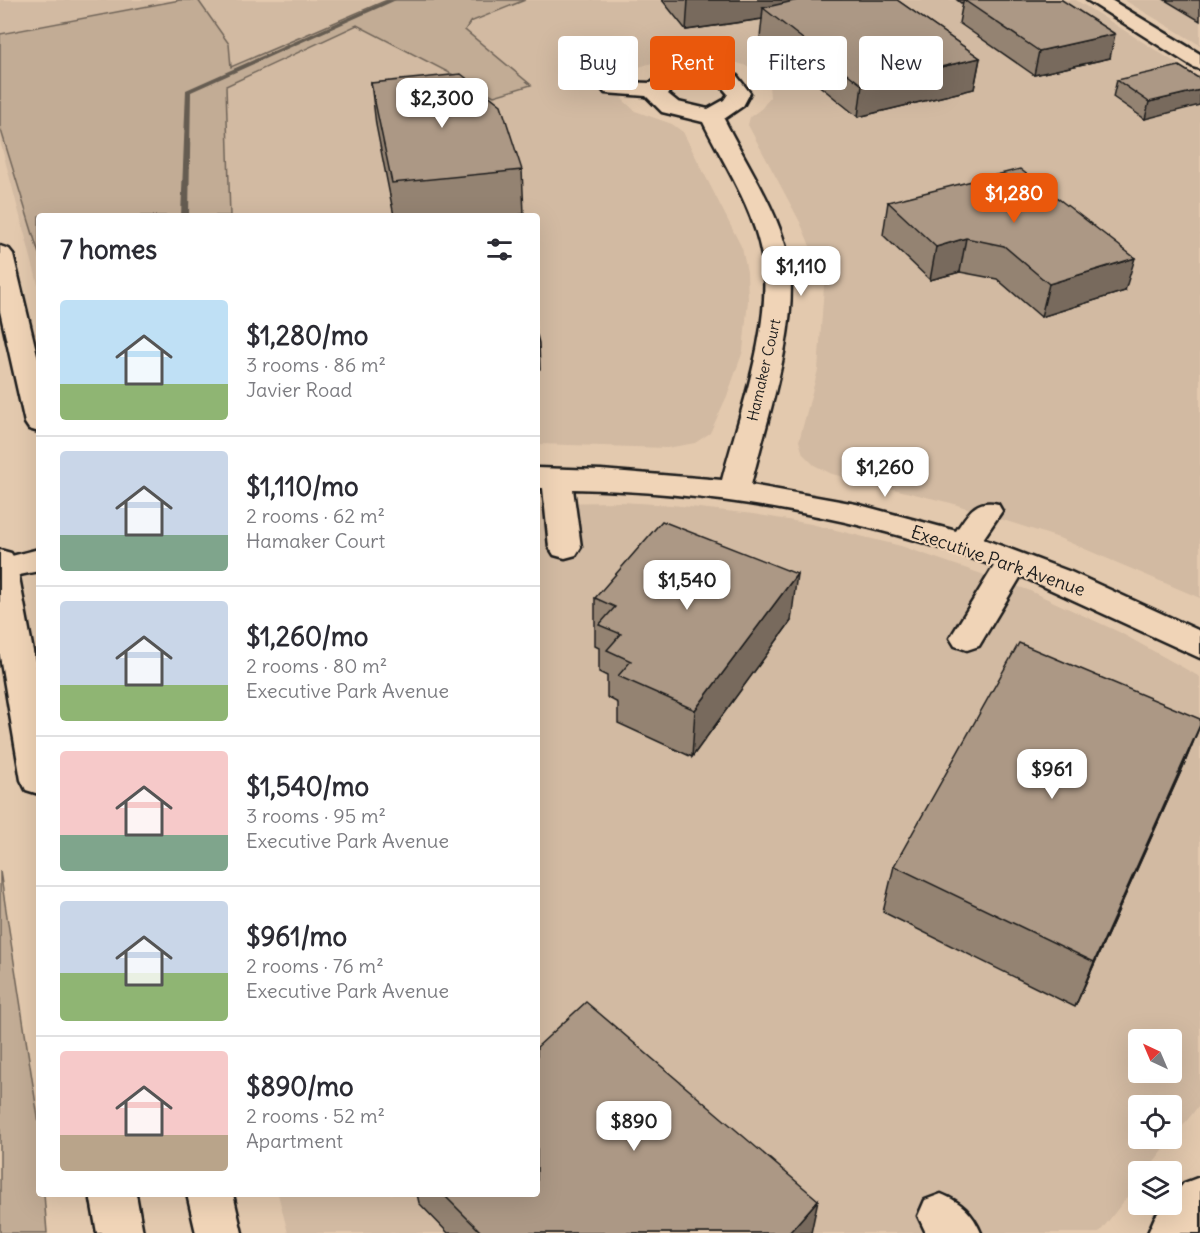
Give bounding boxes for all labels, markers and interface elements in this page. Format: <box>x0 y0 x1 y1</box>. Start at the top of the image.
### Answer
chip: Buy <box>558 36 638 90</box>
chip: Rent <box>650 36 735 90</box>
chip: Filters <box>747 36 847 90</box>
chip: New <box>859 36 943 90</box>
pin: $2,300 <box>393 78 491 129</box>
text: $2,300 <box>410 85 474 110</box>
pin: $1,280 <box>965 173 1063 224</box>
text: $1,280 <box>985 180 1043 205</box>
text: 7 homes <box>60 233 157 266</box>
icon: filters <box>483 233 516 266</box>
pin: $1,110 <box>752 246 850 297</box>
text: $1,110 <box>775 253 827 278</box>
street label: Hamaker Court <box>743 317 785 423</box>
text: $1,280/mo <box>246 319 368 352</box>
icon: home <box>108 324 180 396</box>
text: 3 rooms · 86 m² <box>246 352 386 377</box>
text: Javier Road <box>246 377 352 402</box>
pin: $1,260 <box>836 447 934 498</box>
text: $1,260 <box>856 454 914 479</box>
text: $1,110/mo <box>246 470 359 503</box>
icon: home <box>108 475 180 547</box>
text: 2 rooms · 62 m² <box>246 503 385 528</box>
street label: Executive Park Avenue <box>908 520 1088 601</box>
text: Hamaker Court <box>246 528 385 553</box>
pin: $1,540 <box>638 560 736 611</box>
text: $1,540 <box>657 567 717 592</box>
text: $1,260/mo <box>246 620 368 653</box>
icon: home <box>108 625 180 697</box>
text: 2 rooms · 80 m² <box>246 653 387 678</box>
text: Executive Park Avenue <box>246 678 449 703</box>
pin: $961 <box>1016 749 1088 800</box>
text: $961 <box>1031 756 1073 781</box>
text: $1,540/mo <box>246 770 369 803</box>
icon: home <box>108 775 180 847</box>
text: 3 rooms · 95 m² <box>246 803 386 828</box>
text: Executive Park Avenue <box>246 828 449 853</box>
text: $961/mo <box>246 920 347 953</box>
icon: home <box>108 925 180 997</box>
text: 2 rooms · 76 m² <box>246 953 384 978</box>
text: Executive Park Avenue <box>246 978 449 1003</box>
north arrow <box>1128 1029 1182 1083</box>
map controls <box>1128 1029 1182 1215</box>
text: $890/mo <box>246 1070 354 1103</box>
icon: home <box>108 1075 180 1147</box>
button: locate <box>1128 1095 1182 1149</box>
pin: $890 <box>598 1101 670 1152</box>
text: 2 rooms · 52 m² <box>246 1103 385 1128</box>
text: $890 <box>610 1108 658 1133</box>
text: Apartment <box>246 1128 343 1153</box>
button: layers <box>1128 1161 1182 1215</box>

